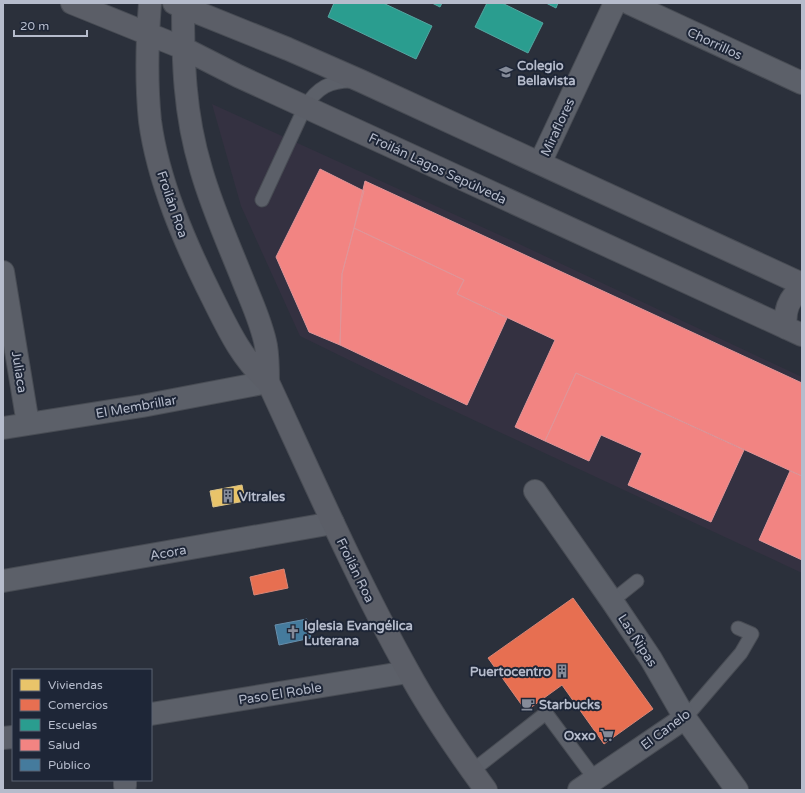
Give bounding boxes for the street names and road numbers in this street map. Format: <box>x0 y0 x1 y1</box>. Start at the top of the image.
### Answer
street label: Chorrillos <box>685 24 745 64</box>
street label: Miraflores <box>537 96 578 159</box>
street label: Froilán Lagos Sepúlveda <box>366 130 509 208</box>
street label: Froilán Roa <box>153 169 191 240</box>
street label: Juliaca <box>8 350 30 394</box>
street label: El Membrillar <box>95 392 178 422</box>
street label: Froilán Roa <box>333 536 378 605</box>
street label: Acora <box>149 542 188 564</box>
street label: Las Ñipas <box>614 611 660 670</box>
street label: Paso El Roble <box>237 680 323 708</box>
street label: El Canelo <box>638 706 694 754</box>

